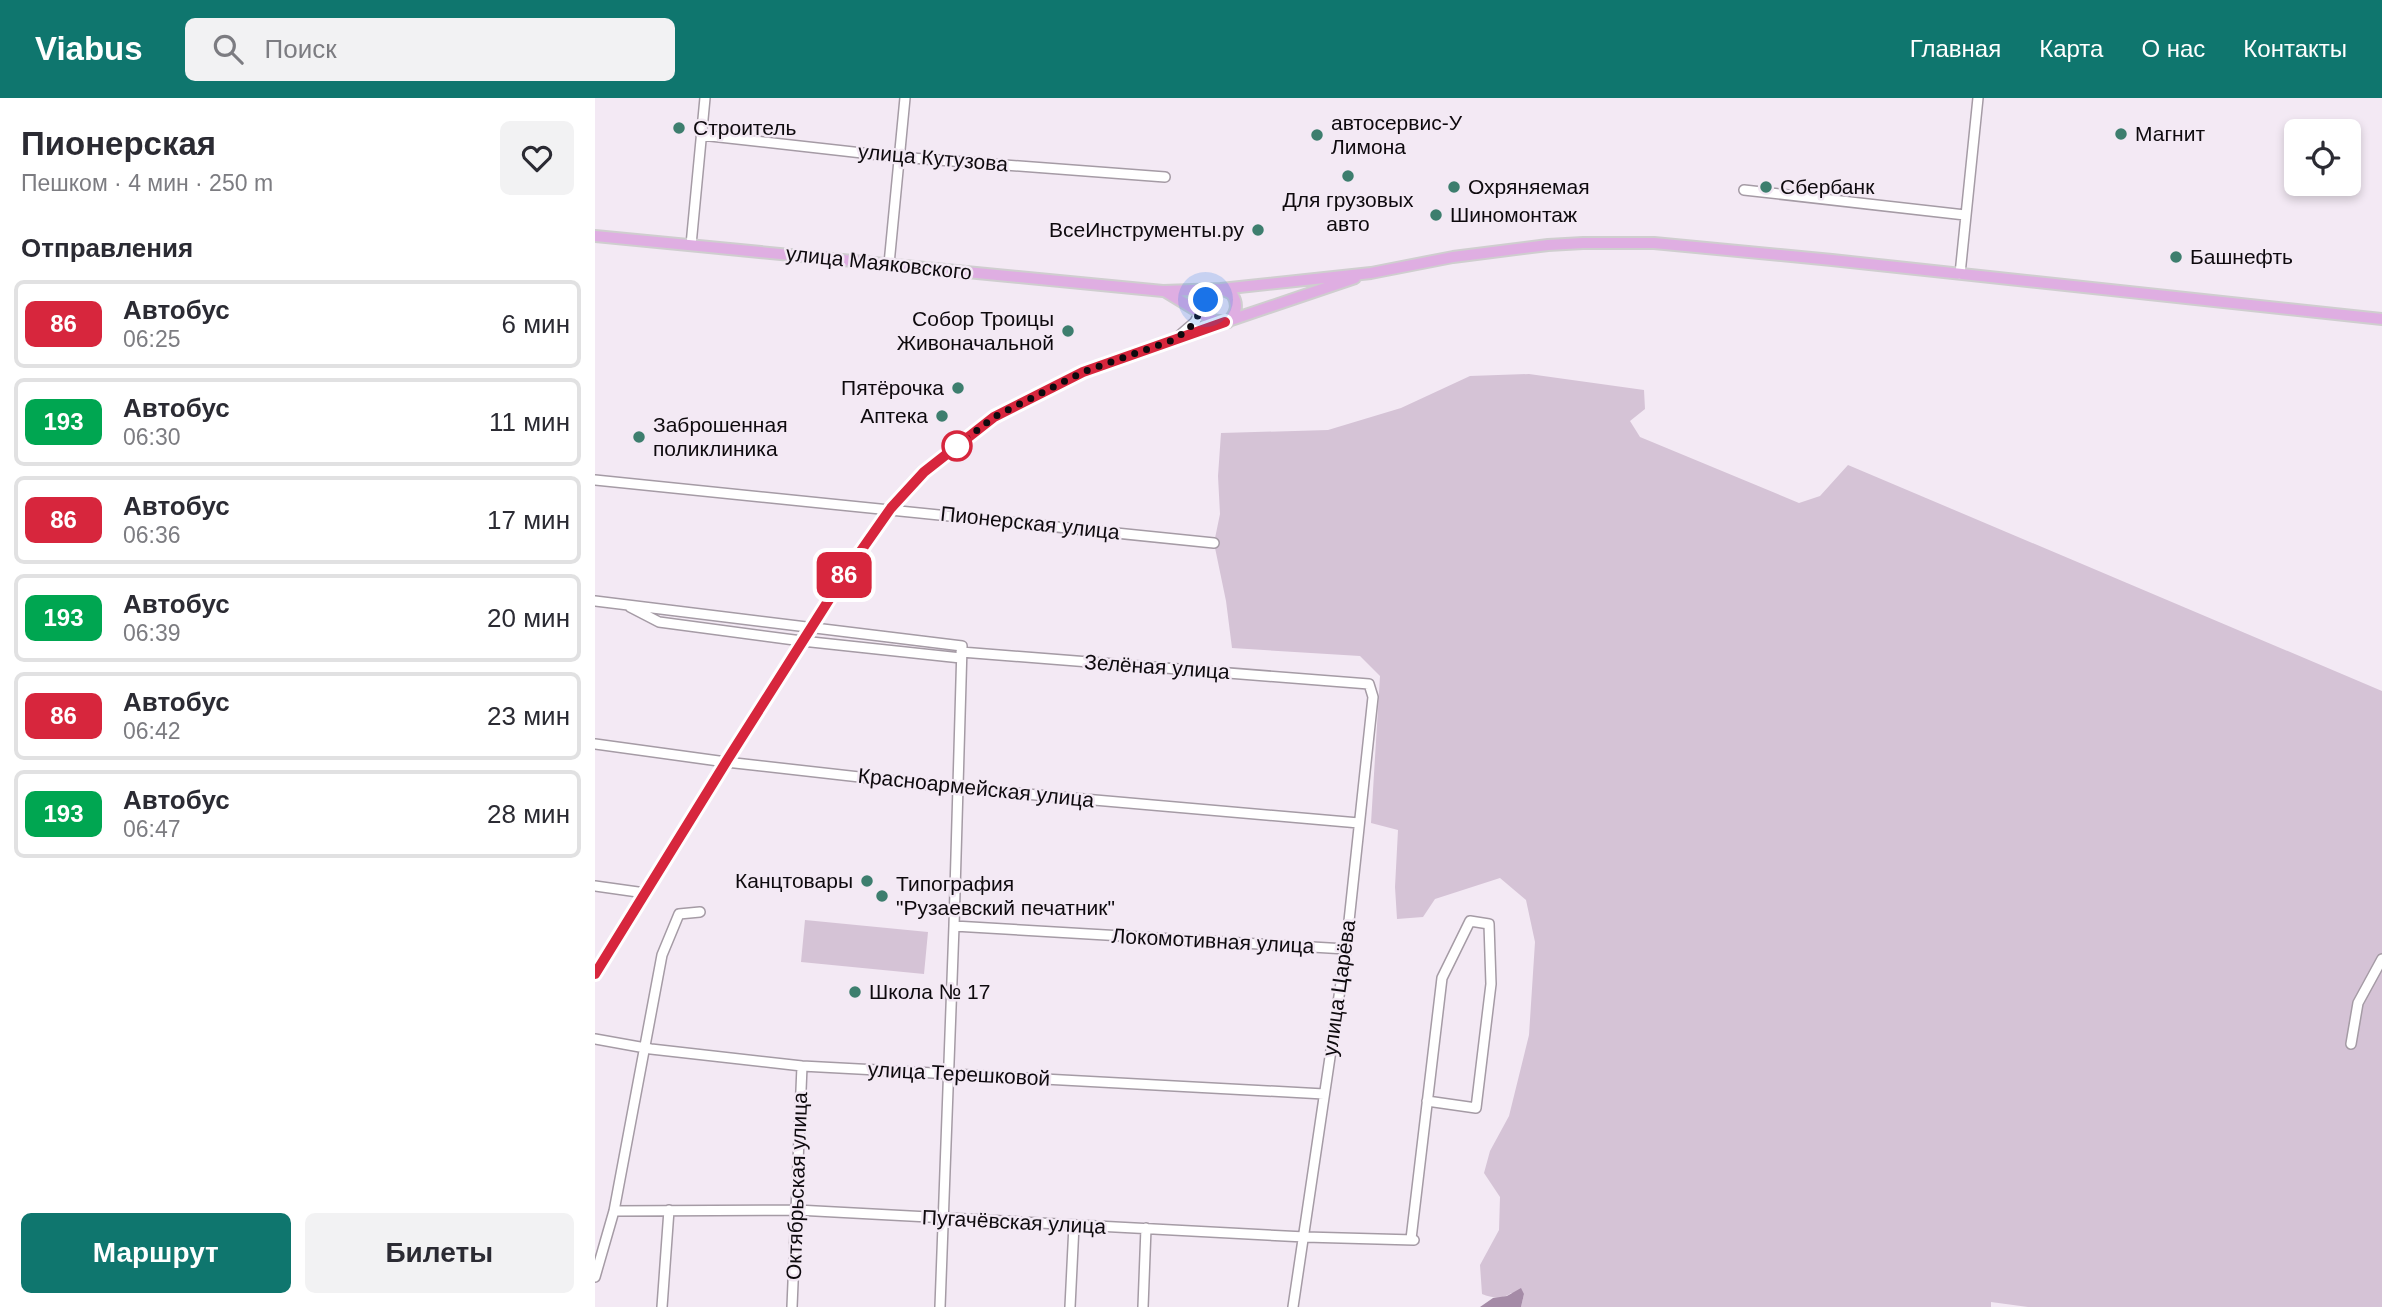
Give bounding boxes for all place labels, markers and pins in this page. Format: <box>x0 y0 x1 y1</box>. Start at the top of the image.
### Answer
place label: автосервис-У Лимона <box>1331 111 1463 158</box>
place label: Строитель <box>693 116 796 139</box>
marker: Строитель <box>671 120 687 136</box>
place label: Магнит <box>2135 122 2205 145</box>
marker: Магнит <box>2113 126 2129 142</box>
marker: автосервис-У Лимона <box>1309 127 1325 143</box>
marker: Для грузовых авто <box>1340 168 1356 184</box>
place label: Охряняемая <box>1468 175 1590 198</box>
place label: Сбербанк <box>1780 175 1875 198</box>
marker: Охряняемая <box>1446 179 1462 195</box>
marker: Сбербанк <box>1758 179 1774 195</box>
place label: Для грузовых авто <box>1282 188 1414 235</box>
place label: Шиномонтаж <box>1450 203 1577 226</box>
marker: Шиномонтаж <box>1428 207 1444 223</box>
place label: ВсеИнструменты.ру <box>1049 218 1245 241</box>
marker: ВсеИнструменты.ру <box>1250 222 1266 238</box>
place label: Башнефть <box>2190 245 2293 268</box>
marker: Башнефть <box>2168 249 2184 265</box>
place label: Собор Троицы Живоначальной <box>897 307 1054 354</box>
marker: Собор Троицы Живоначальной <box>1060 323 1076 339</box>
place label: Пятёрочка <box>841 376 944 399</box>
marker: Пятёрочка <box>950 380 966 396</box>
place label: Аптека <box>860 404 928 427</box>
marker: Аптека <box>934 408 950 424</box>
place label: Заброшенная поликлиника <box>653 413 788 460</box>
marker: Заброшенная поликлиника <box>631 429 647 445</box>
unlabelled marker <box>942 431 972 461</box>
place label: Канцтовары <box>735 869 853 892</box>
place label: Типография "Рузаевский печатник" <box>896 872 1115 919</box>
marker: Канцтовары <box>859 873 875 889</box>
marker: Типография "Рузаевский печатник" <box>874 888 890 904</box>
place label: Школа № 17 <box>869 980 990 1003</box>
marker: Школа № 17 <box>847 984 863 1000</box>

